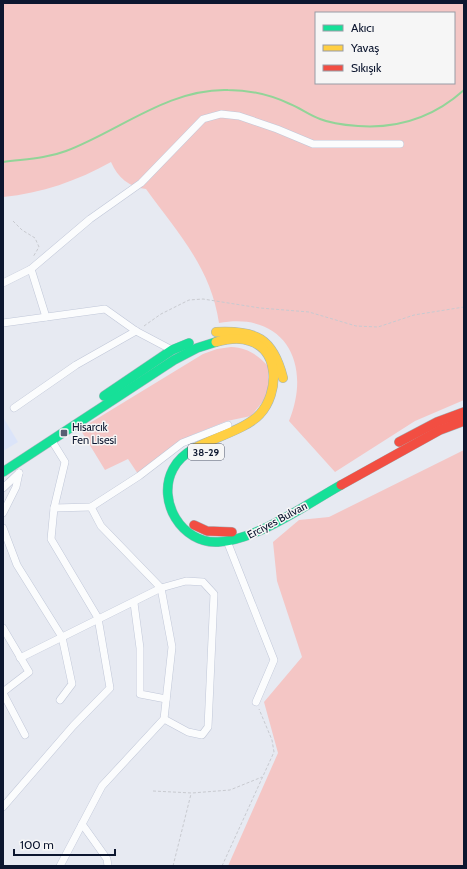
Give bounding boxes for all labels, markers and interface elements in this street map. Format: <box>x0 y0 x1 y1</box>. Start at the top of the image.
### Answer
legend <box>315 12 455 84</box>
text: Akıcı <box>351 20 374 35</box>
text: Yavaş <box>350 40 379 55</box>
text: Sıkışık <box>351 60 382 75</box>
place label: Hisarcık Fen Lisesi <box>72 420 116 447</box>
marker: Hisarcık Fen Lisesi <box>59 428 69 438</box>
road number: 38-29 <box>188 444 224 460</box>
street label: Erciyes Bulvarı <box>245 498 309 542</box>
scale bar <box>14 831 115 857</box>
text: 100 m <box>20 837 54 852</box>

